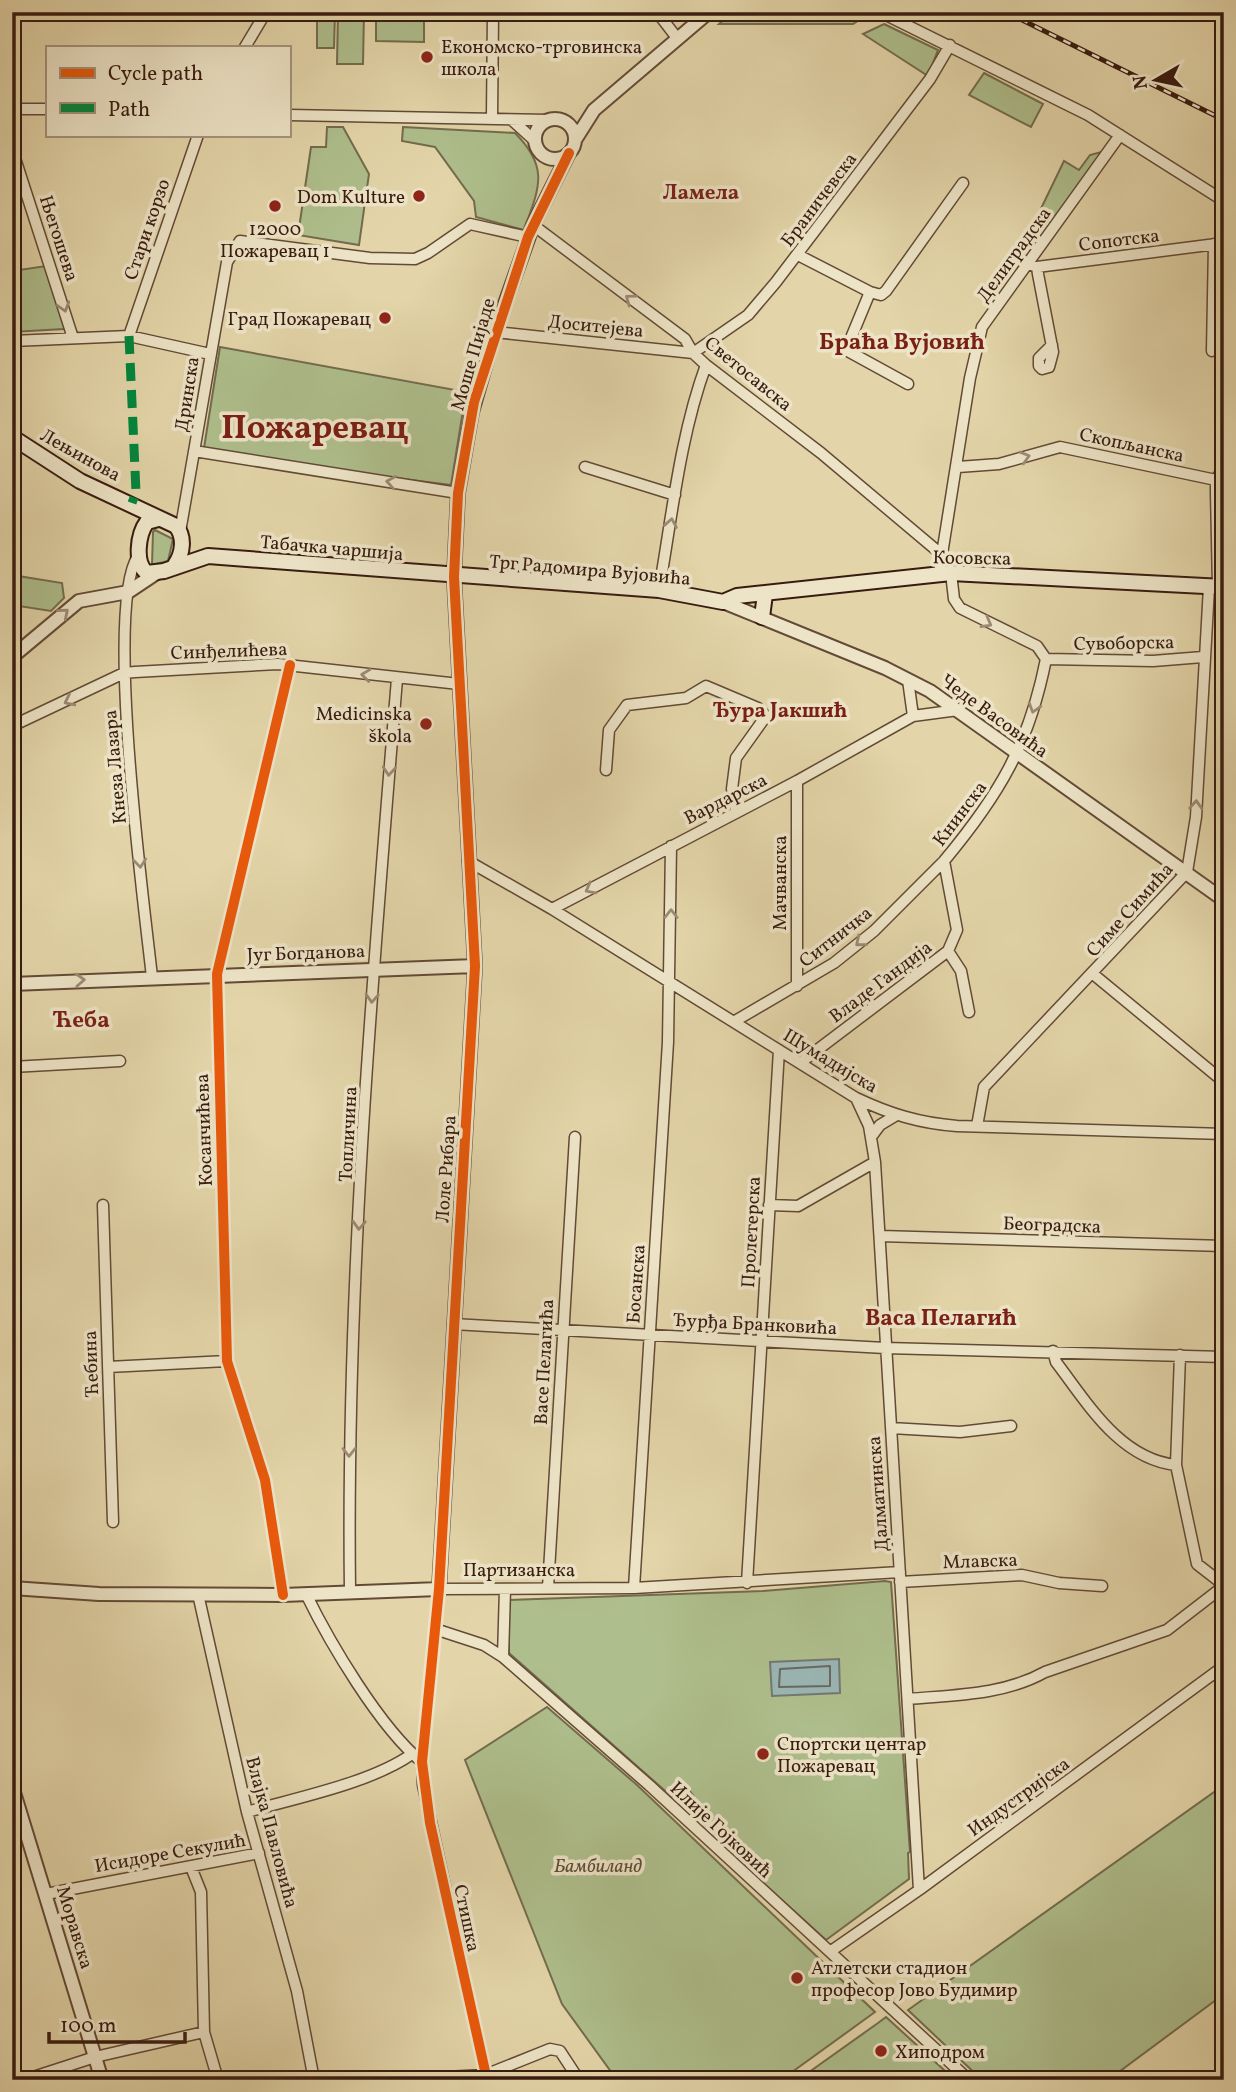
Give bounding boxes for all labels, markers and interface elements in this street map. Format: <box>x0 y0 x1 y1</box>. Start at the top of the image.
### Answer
place label: Економско-трговинска школа <box>441 35 642 83</box>
legend <box>46 46 290 136</box>
north arrow <box>1120 46 1190 116</box>
marker: Економско-трговинска школа <box>419 49 435 65</box>
text: Cycle path <box>108 60 203 89</box>
text: N <box>1127 73 1155 91</box>
text: Path <box>108 96 150 125</box>
street label: Браничевска <box>775 148 864 253</box>
street label: Стари корзо <box>118 175 177 284</box>
district label: Ламела <box>663 179 739 208</box>
place label: Dom Kulture <box>297 185 405 211</box>
marker: Dom Kulture <box>411 188 427 204</box>
street label: Његошева <box>32 192 84 285</box>
marker: 12000 Пожаревац 1 <box>267 198 283 214</box>
street label: Делиградска <box>971 202 1058 308</box>
place label: 12000 Пожаревац 1 <box>220 217 330 265</box>
street label: Сопотска <box>1077 223 1161 259</box>
one-way arrow <box>625 294 638 307</box>
street label: Моше Пијаде <box>445 295 502 414</box>
one-way arrow <box>55 301 70 313</box>
place label: Град Пожаревац <box>228 307 371 333</box>
street label: Доситејева <box>547 309 645 345</box>
marker: Град Пожаревац <box>377 310 393 326</box>
district label: Браћа Вујовић <box>819 327 985 359</box>
street label: Светосавска <box>698 331 797 418</box>
street label: Дринска <box>169 355 207 434</box>
district label: Пожаревац <box>221 407 409 453</box>
street label: Скопљанска <box>1077 422 1186 470</box>
street label: Лењинова <box>35 423 125 489</box>
one-way arrow <box>1018 450 1030 465</box>
one-way arrow <box>385 475 397 490</box>
one-way arrow <box>663 517 678 529</box>
street label: Табачка чаршија <box>259 530 404 568</box>
street label: Косовска <box>932 545 1011 573</box>
street label: Трг Радомира Вујовића <box>488 549 692 593</box>
one-way arrow <box>56 609 69 621</box>
one-way arrow <box>980 615 993 628</box>
street label: Сувоборска <box>1073 630 1175 658</box>
street label: Синђелићева <box>170 637 288 667</box>
one-way arrow <box>361 667 372 682</box>
street label: Чеде Васовића <box>935 669 1053 765</box>
one-way arrow <box>64 692 76 706</box>
district label: Ђура Јакшић <box>712 697 848 726</box>
place label: Medicinska škola <box>316 702 412 750</box>
one-way arrow <box>1028 702 1043 714</box>
street label: Кнеза Лазара <box>98 709 134 825</box>
marker: Medicinska škola <box>418 716 434 732</box>
one-way arrow <box>382 766 397 777</box>
street label: Вардарска <box>680 768 772 832</box>
street label: Книнска <box>927 776 994 852</box>
one-way arrow <box>1189 799 1204 810</box>
street label: Мачванска <box>768 835 794 931</box>
street label: Симе Симића <box>1081 857 1180 963</box>
one-way arrow <box>132 858 147 869</box>
one-way arrow <box>585 881 597 894</box>
street label: Ситничка <box>794 901 878 974</box>
one-way arrow <box>663 908 679 919</box>
one-way arrow <box>855 934 867 947</box>
street label: Владе Гандија <box>824 935 938 1030</box>
street label: Југ Богданова <box>246 939 366 969</box>
one-way arrow <box>75 973 86 988</box>
one-way arrow <box>365 993 380 1004</box>
district label: Ћеба <box>52 1005 110 1037</box>
street label: Шумадијска <box>778 1023 882 1100</box>
street label: Косанчићева <box>190 1073 220 1187</box>
street label: Топличина <box>334 1086 364 1183</box>
street label: Лоле Рибара <box>430 1114 464 1224</box>
street label: Пролетерска <box>736 1176 768 1289</box>
street label: Београдска <box>1002 1211 1102 1241</box>
one-way arrow <box>352 1220 367 1231</box>
street label: Босанска <box>621 1244 653 1325</box>
street label: Васе Пелагића <box>529 1298 561 1426</box>
district label: Васа Пелагић <box>865 1303 1017 1335</box>
street label: Ђурђа Бранковића <box>672 1308 838 1342</box>
street label: Ћебина <box>78 1330 106 1398</box>
street label: Далматинска <box>862 1435 896 1553</box>
one-way arrow <box>341 1447 357 1458</box>
street label: Млавска <box>942 1548 1018 1576</box>
street label: Партизанска <box>463 1558 575 1584</box>
place label: Спортски центар Пожаревац <box>777 1732 927 1780</box>
marker: Спортски центар Пожаревац <box>755 1746 771 1762</box>
street label: Индустријска <box>963 1752 1076 1844</box>
street label: Влајка Павловића <box>238 1754 304 1911</box>
street label: Илије Гојковић <box>664 1776 778 1885</box>
street label: Исидоре Секулић <box>93 1828 248 1880</box>
park label: Бамбиланд <box>554 1854 642 1880</box>
street label: Стишка <box>446 1882 486 1954</box>
street label: Моравска <box>49 1883 99 1972</box>
place label: Атлетски стадион професор Јово Будимир <box>811 1956 1018 2004</box>
marker: Атлетски стадион професор Јово Будимир <box>789 1970 805 1986</box>
scale bar <box>49 2001 186 2045</box>
text: 100 m <box>60 2012 117 2041</box>
place label: Хиподром <box>895 2040 985 2066</box>
marker: Хиподром <box>873 2043 889 2059</box>

